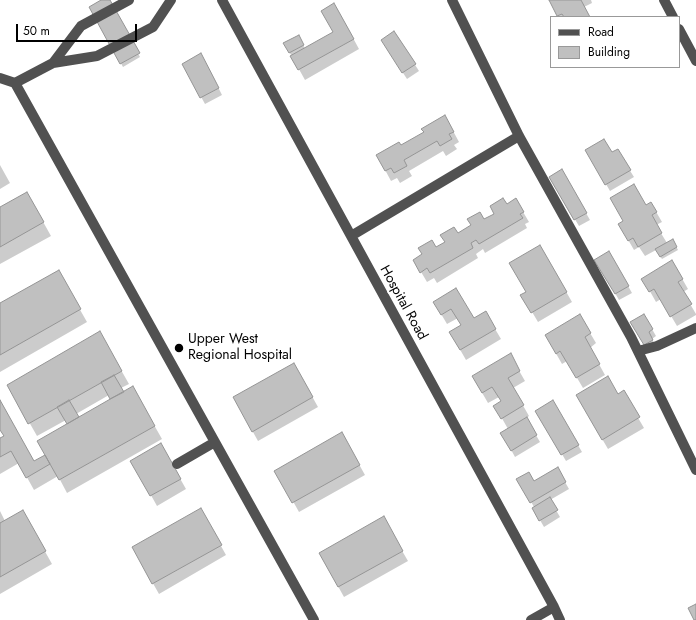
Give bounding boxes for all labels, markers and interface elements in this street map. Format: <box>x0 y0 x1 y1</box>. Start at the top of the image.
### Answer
scale bar <box>18 16 139 42</box>
legend <box>550 16 680 68</box>
text: 50 m <box>23 22 50 40</box>
text: Road <box>588 23 614 41</box>
text: Building <box>588 43 630 61</box>
street label: Hospital Road <box>376 263 430 343</box>
place label: Upper West Regional Hospital <box>188 332 292 364</box>
marker: Upper West Regional Hospital <box>173 342 185 354</box>

